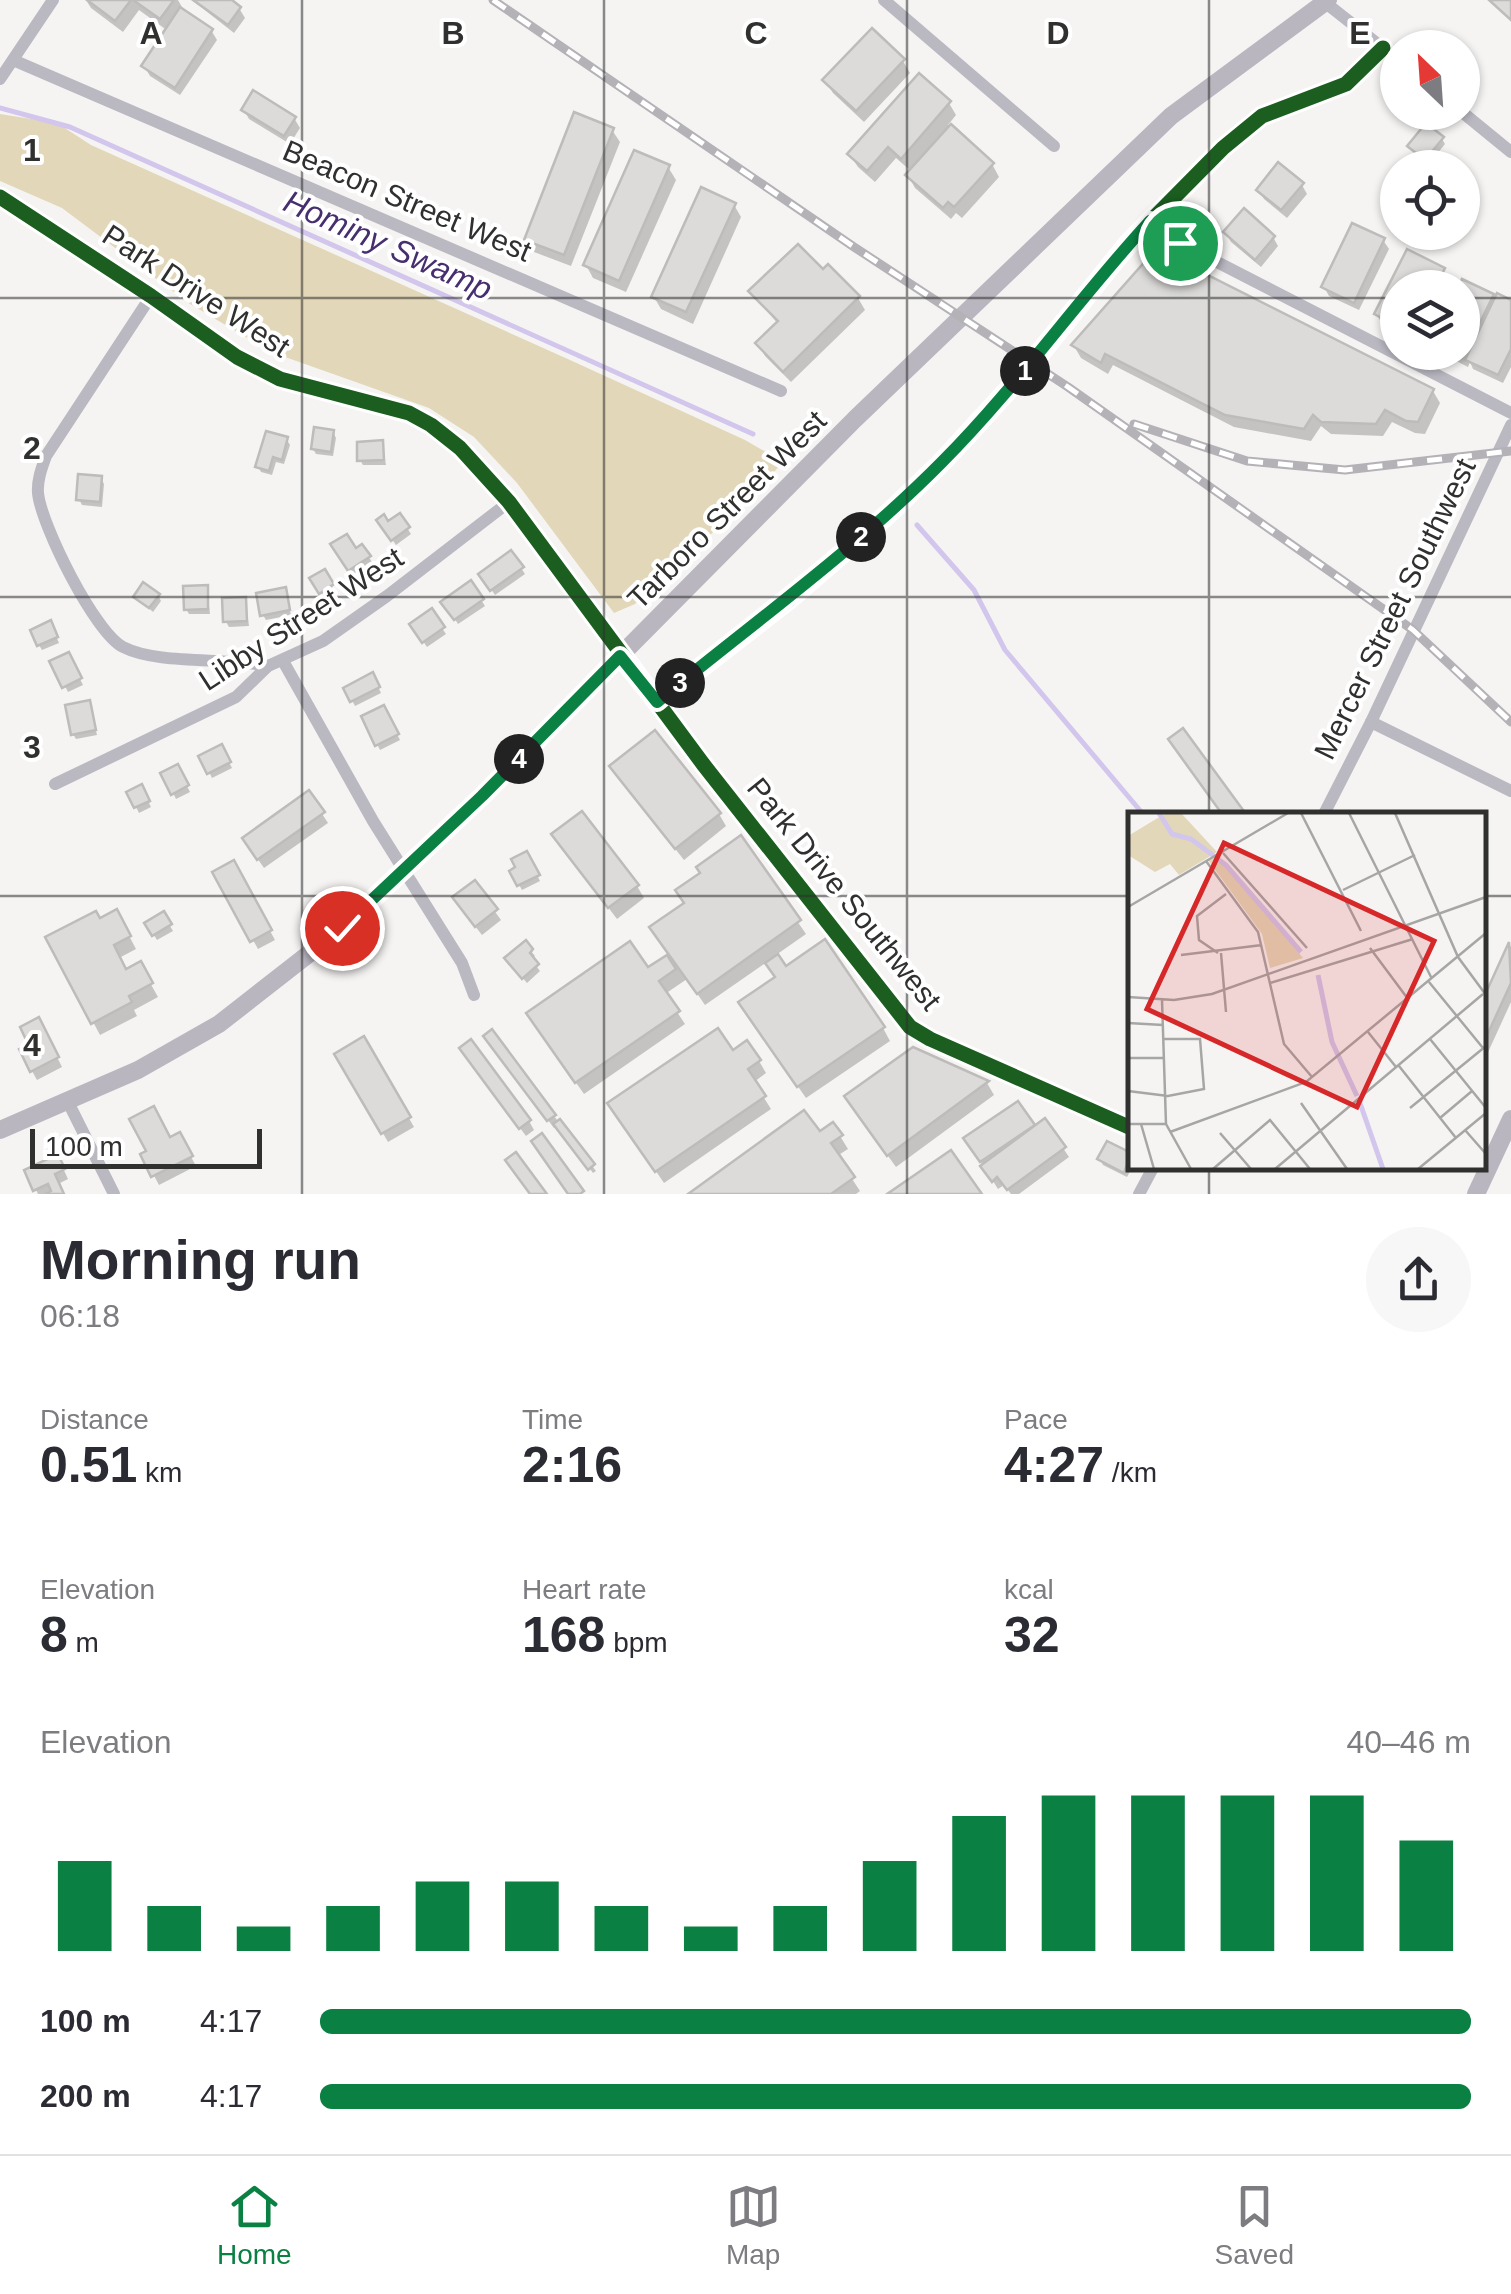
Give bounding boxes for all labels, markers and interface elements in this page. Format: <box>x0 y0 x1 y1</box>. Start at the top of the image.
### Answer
text: A <box>139 15 163 51</box>
text: B <box>441 15 465 51</box>
text: C <box>744 15 768 51</box>
text: D <box>1046 15 1070 51</box>
text: E <box>1349 15 1371 51</box>
north arrow <box>1380 30 1480 130</box>
map controls <box>1380 30 1480 370</box>
text: 1 <box>23 132 41 168</box>
street label: Beacon Street West <box>278 133 537 268</box>
button: locate <box>1380 150 1480 250</box>
water label: Hominy Swamp <box>278 183 498 307</box>
pin <box>1138 201 1223 286</box>
icon: arrive <box>1153 216 1208 271</box>
street label: Park Drive West <box>97 218 296 364</box>
button: layers <box>1380 270 1480 370</box>
pin: 1 <box>1000 346 1050 396</box>
text: 1 <box>1017 355 1033 386</box>
street label: Tarboro Street West <box>621 403 833 615</box>
text: 2 <box>23 430 41 466</box>
street label: Mercer Street Southwest <box>1307 453 1482 764</box>
pin: 2 <box>836 512 886 562</box>
text: 2 <box>853 521 869 552</box>
street label: Libby Street West <box>193 540 409 697</box>
pin: 3 <box>655 658 705 708</box>
text: 3 <box>672 667 688 698</box>
text: 3 <box>23 729 41 765</box>
pin: 4 <box>494 734 544 784</box>
text: 4 <box>511 743 527 774</box>
street label: Park Drive Southwest <box>741 771 948 1017</box>
inset map <box>1128 812 1486 1169</box>
pin <box>300 886 385 971</box>
icon: check <box>315 901 370 956</box>
text: 4 <box>23 1027 41 1063</box>
scale bar <box>30 1124 262 1168</box>
text: 100 m <box>45 1131 123 1162</box>
button: share <box>1366 1227 1471 1332</box>
text: Morning run <box>40 1229 361 1291</box>
text: 06:18 <box>40 1298 120 1334</box>
text: Distance <box>40 1404 149 1435</box>
text: Time <box>522 1404 583 1435</box>
text: Pace <box>1004 1404 1068 1435</box>
text: 0.51 <box>40 1437 137 1493</box>
text: 2:16 <box>522 1437 622 1493</box>
text: 4:27 <box>1004 1437 1104 1493</box>
text: km <box>137 1457 182 1488</box>
text: /km <box>1104 1457 1157 1488</box>
text: Elevation <box>40 1574 155 1605</box>
text: Heart rate <box>522 1574 647 1605</box>
text: kcal <box>1004 1574 1054 1605</box>
text: 8 <box>40 1607 68 1663</box>
text: 168 <box>522 1607 605 1663</box>
text: 32 <box>1004 1607 1060 1663</box>
text: m <box>68 1627 99 1658</box>
text: bpm <box>605 1627 668 1658</box>
text: Elevation <box>40 1724 172 1760</box>
text: 40–46 m <box>1346 1724 1471 1760</box>
text: 100 m <box>40 2003 131 2039</box>
text: 4:17 <box>200 2003 262 2039</box>
text: 200 m <box>40 2078 131 2114</box>
text: 4:17 <box>200 2078 262 2114</box>
tab: Home <box>217 2179 292 2271</box>
tab: Map <box>726 2179 781 2271</box>
tab: Saved <box>1215 2179 1294 2271</box>

